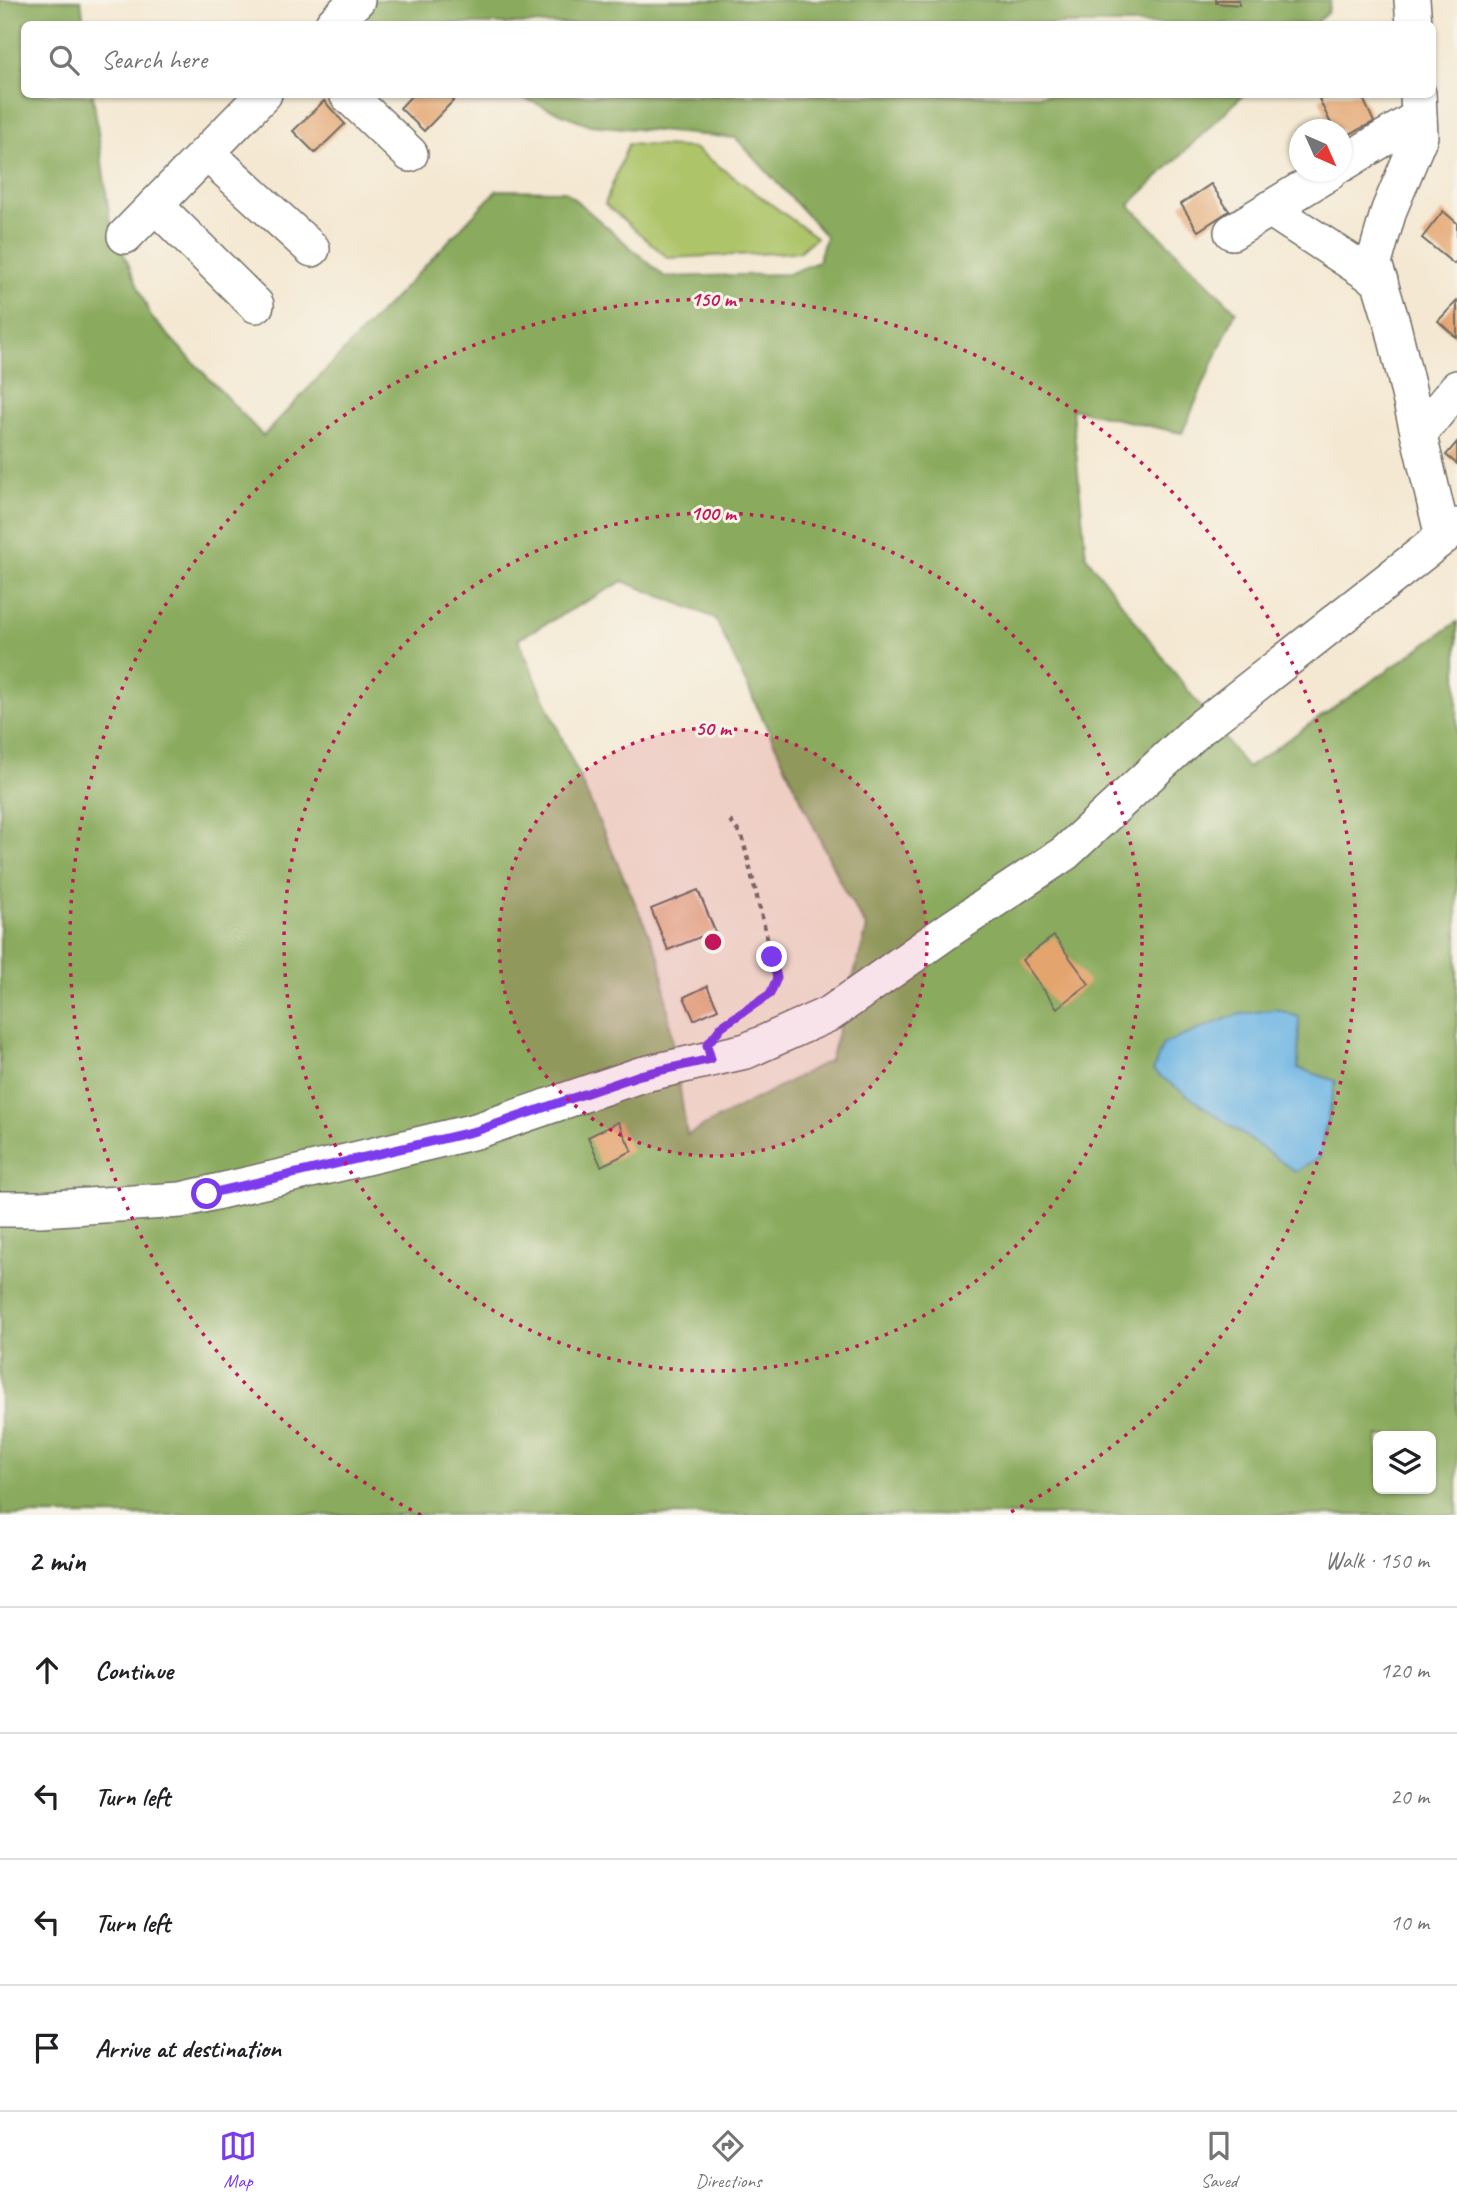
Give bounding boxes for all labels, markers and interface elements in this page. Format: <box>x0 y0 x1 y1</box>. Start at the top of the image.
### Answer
search box <box>21 21 1436 98</box>
icon: search <box>45 41 83 79</box>
text: Search here <box>101 43 207 76</box>
north arrow <box>1289 119 1352 182</box>
text: 150 m <box>690 286 738 312</box>
text: 100 m <box>690 500 738 526</box>
text: 50 m <box>695 715 733 741</box>
centre of rings <box>701 930 725 954</box>
route end <box>756 941 787 972</box>
route start <box>191 1178 222 1209</box>
map controls <box>1373 1431 1436 1494</box>
button: layers <box>1373 1431 1436 1494</box>
text: 2 min <box>28 1542 85 1580</box>
text: Walk · 150 m <box>1325 1546 1429 1575</box>
icon: ahead <box>28 1651 66 1689</box>
text: Continue <box>95 1654 173 1687</box>
text: 120 m <box>1380 1656 1429 1685</box>
icon: left <box>28 1777 66 1815</box>
text: Turn left <box>95 1780 170 1813</box>
text: 20 m <box>1390 1782 1429 1811</box>
icon: left <box>28 1903 66 1941</box>
text: Turn left <box>95 1906 170 1939</box>
text: 10 m <box>1390 1908 1429 1937</box>
icon: arrive <box>28 2029 66 2067</box>
text: Arrive at destination <box>95 2032 281 2065</box>
tab: Map <box>219 2127 257 2193</box>
tab: Directions <box>695 2127 762 2193</box>
tab: Saved <box>1200 2127 1238 2193</box>

